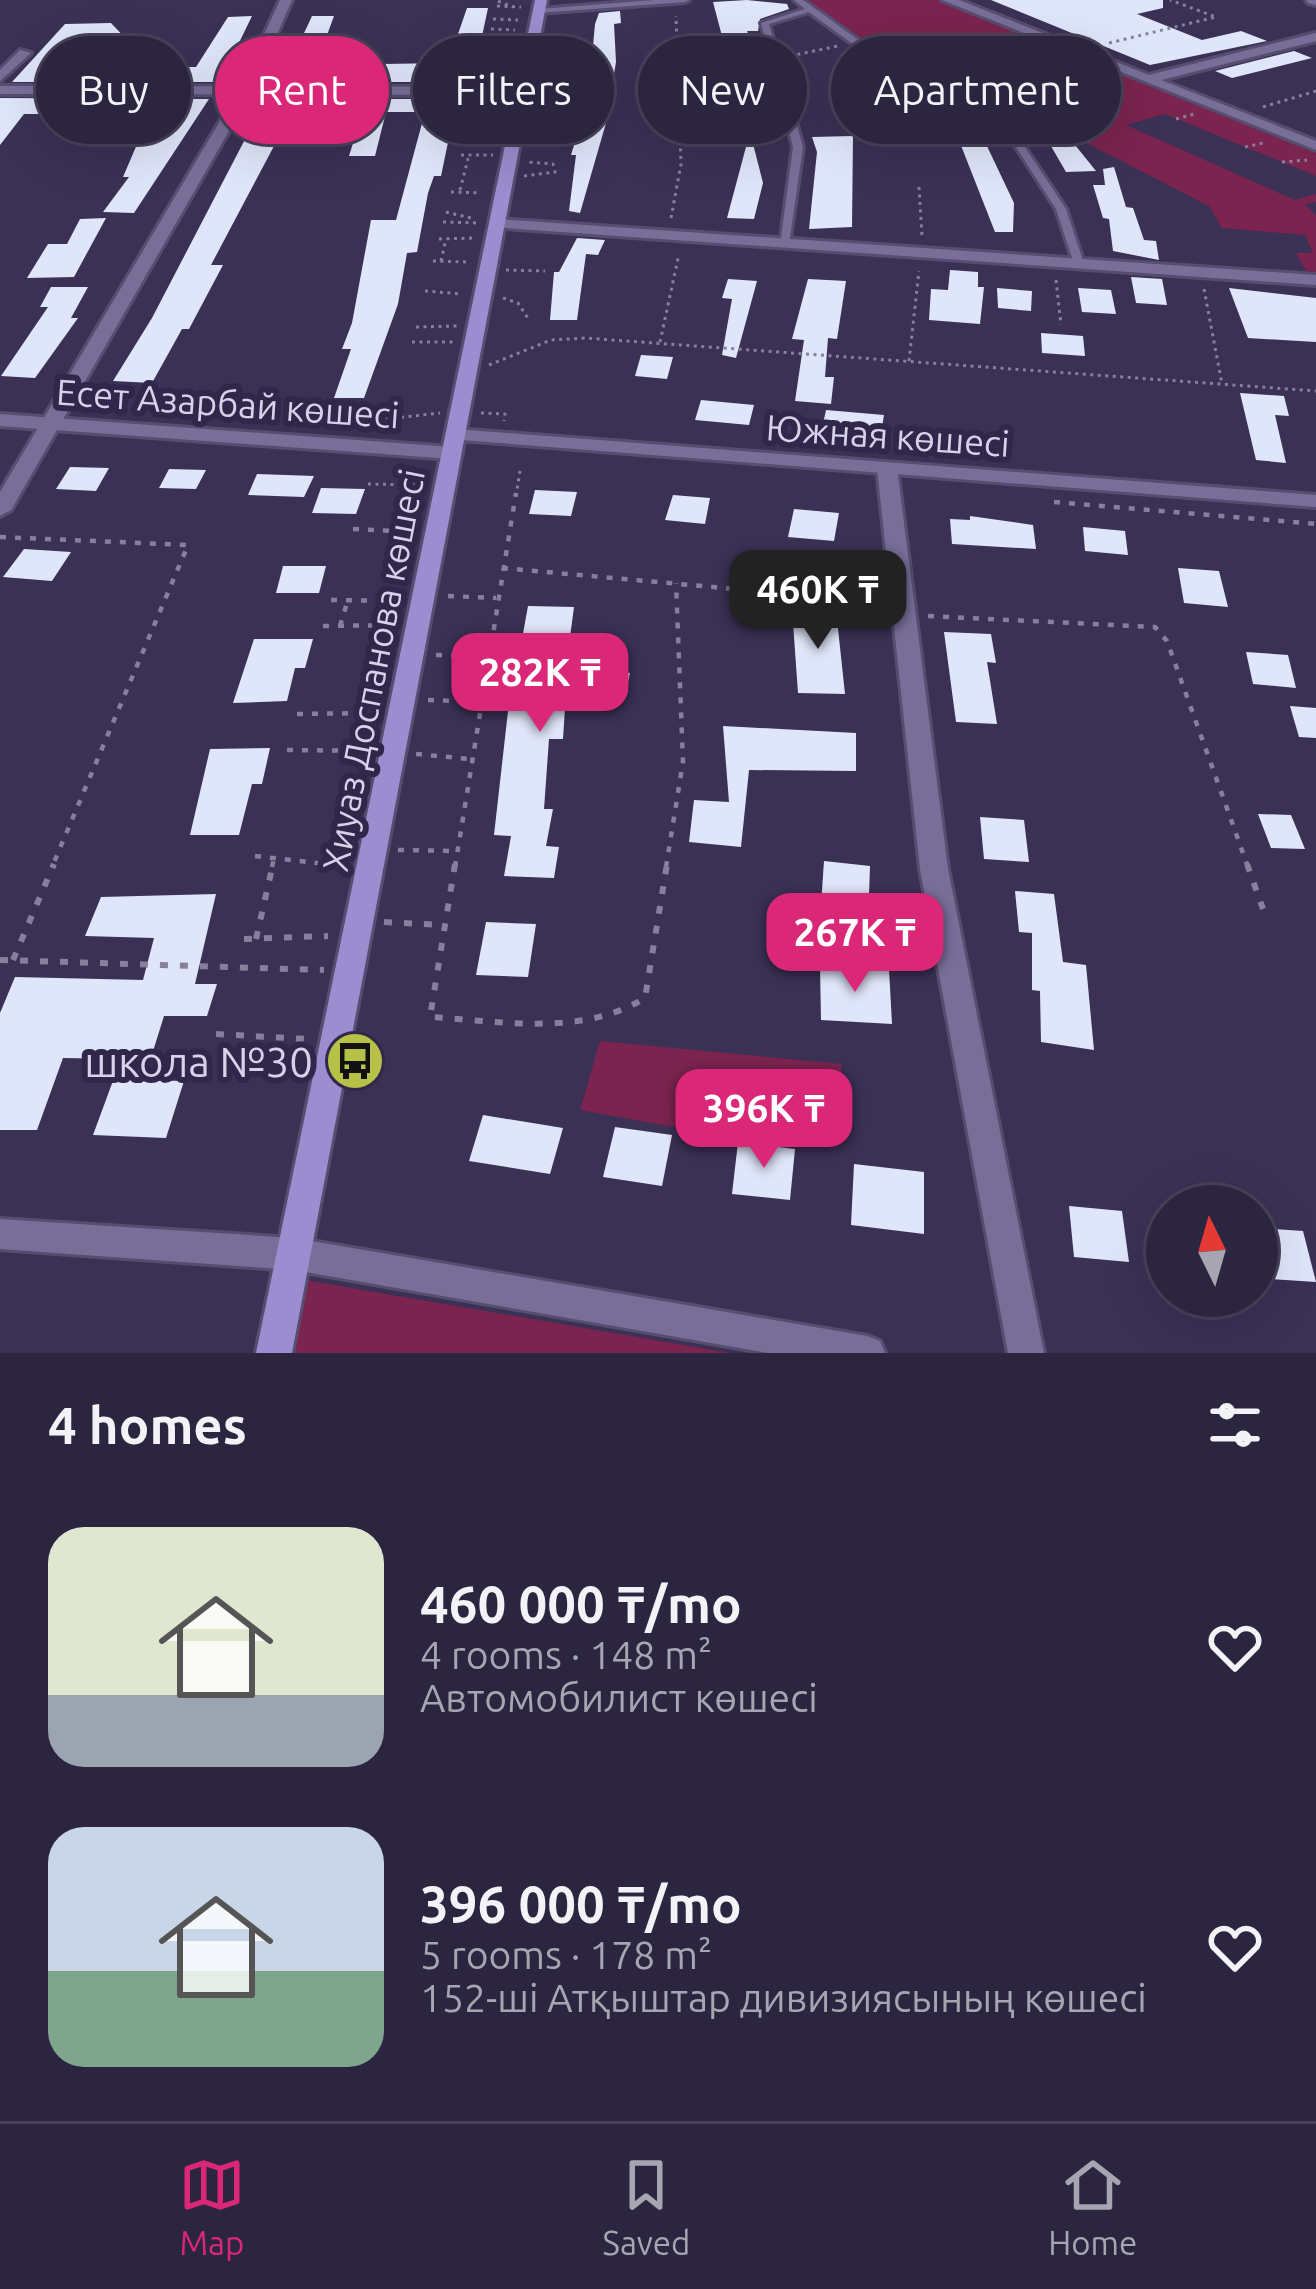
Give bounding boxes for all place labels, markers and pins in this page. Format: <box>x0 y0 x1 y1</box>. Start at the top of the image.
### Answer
pin: 460K ₸ <box>720 550 916 652</box>
pin: 282K ₸ <box>442 633 638 735</box>
pin: 267K ₸ <box>757 893 953 995</box>
bus stop icon: школа №30 <box>324 1030 386 1092</box>
place label: школа №30 <box>84 1038 313 1085</box>
pin: 396K ₸ <box>666 1069 862 1171</box>

